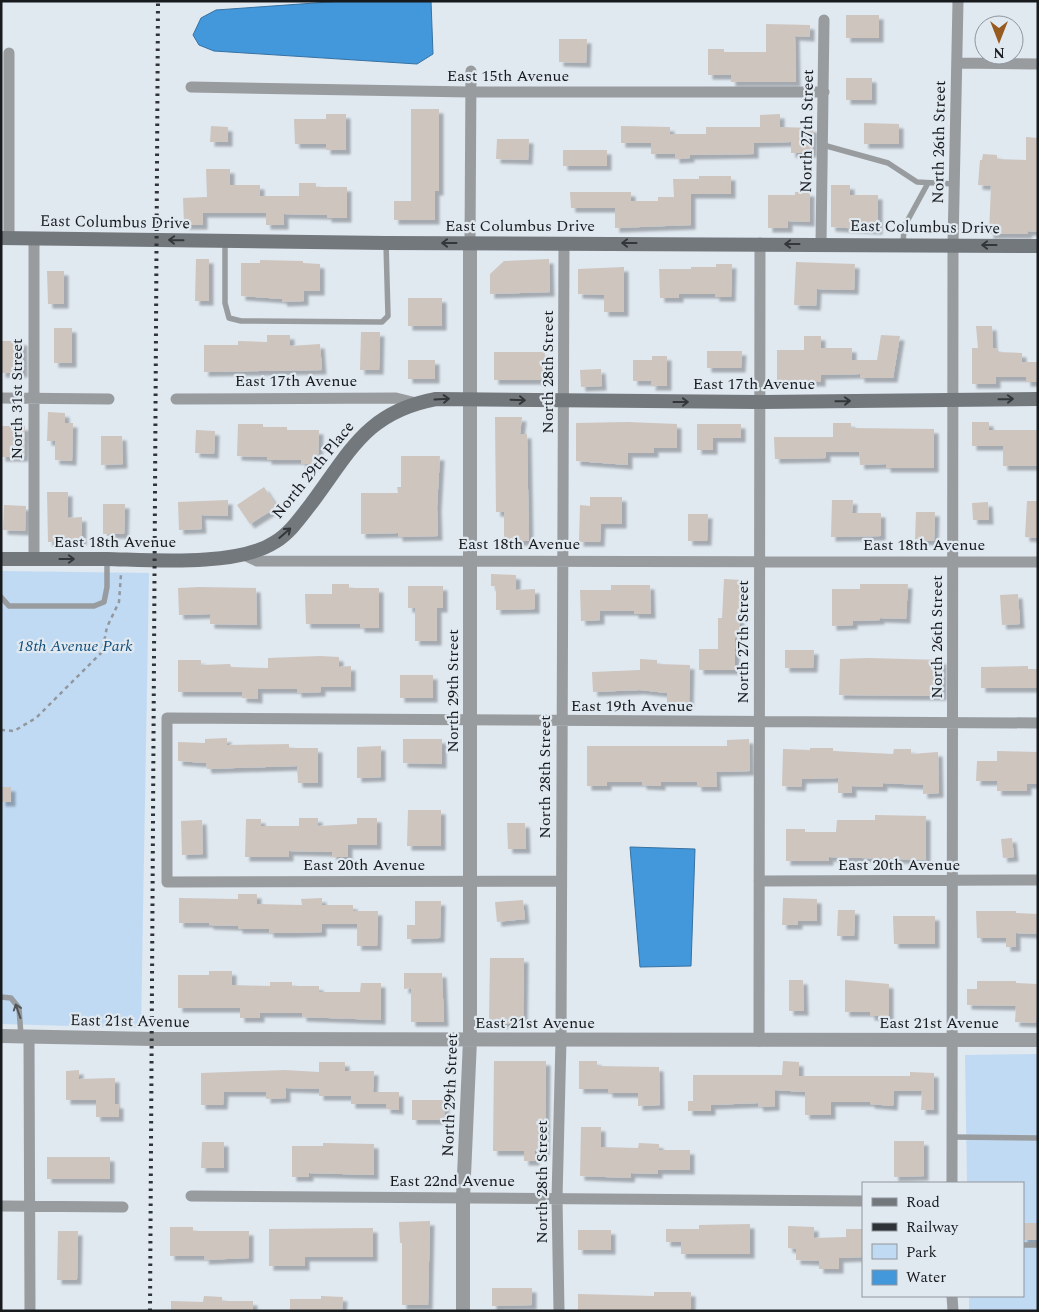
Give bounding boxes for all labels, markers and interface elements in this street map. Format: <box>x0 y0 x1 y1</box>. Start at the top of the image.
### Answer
north arrow <box>974 15 1024 65</box>
text: N <box>993 42 1005 63</box>
street label: East 15th Avenue <box>447 64 569 88</box>
street label: North 27th Street <box>794 69 820 193</box>
street label: North 26th Street <box>926 80 952 204</box>
street label: East Columbus Drive <box>40 209 190 235</box>
street label: East Columbus Drive <box>445 214 595 238</box>
street label: East Columbus Drive <box>850 214 1000 240</box>
one-way arrow <box>168 235 184 245</box>
one-way arrow <box>441 238 458 248</box>
one-way arrow <box>621 238 638 248</box>
one-way arrow <box>784 239 800 248</box>
one-way arrow <box>981 241 997 250</box>
street label: North 28th Street <box>536 310 560 434</box>
street label: North 31st Street <box>5 338 29 460</box>
street label: East 17th Avenue <box>235 369 357 393</box>
street label: East 17th Avenue <box>693 372 815 396</box>
one-way arrow <box>998 394 1014 404</box>
one-way arrow <box>434 395 450 404</box>
one-way arrow <box>510 395 526 404</box>
one-way arrow <box>835 396 851 406</box>
one-way arrow <box>672 397 689 407</box>
street label: North 29th Place <box>266 416 360 524</box>
one-way arrow <box>279 527 292 539</box>
street label: East 18th Avenue <box>54 530 176 554</box>
street label: East 18th Avenue <box>458 532 580 556</box>
street label: East 18th Avenue <box>863 533 985 557</box>
one-way arrow <box>59 554 75 564</box>
street label: North 26th Street <box>925 575 949 699</box>
street label: North 27th Street <box>731 580 755 704</box>
street label: North 29th Street <box>441 629 465 753</box>
park label: 18th Avenue Park <box>17 634 133 658</box>
street label: East 19th Avenue <box>571 694 693 718</box>
street label: North 28th Street <box>533 715 557 839</box>
street label: East 20th Avenue <box>303 853 425 877</box>
street label: East 20th Avenue <box>838 853 960 877</box>
one-way arrow <box>13 1004 22 1019</box>
street label: East 21st Avenue <box>70 1008 190 1034</box>
street label: East 21st Avenue <box>475 1011 595 1035</box>
street label: East 21st Avenue <box>879 1011 999 1035</box>
street label: North 29th Street <box>436 1032 464 1157</box>
street label: North 28th Street <box>530 1120 554 1244</box>
street label: East 22nd Avenue <box>389 1169 515 1193</box>
legend <box>862 1182 1024 1297</box>
text: Road <box>906 1191 940 1214</box>
text: Railway <box>906 1216 959 1239</box>
text: Park <box>906 1241 937 1264</box>
text: Water <box>906 1266 946 1289</box>

